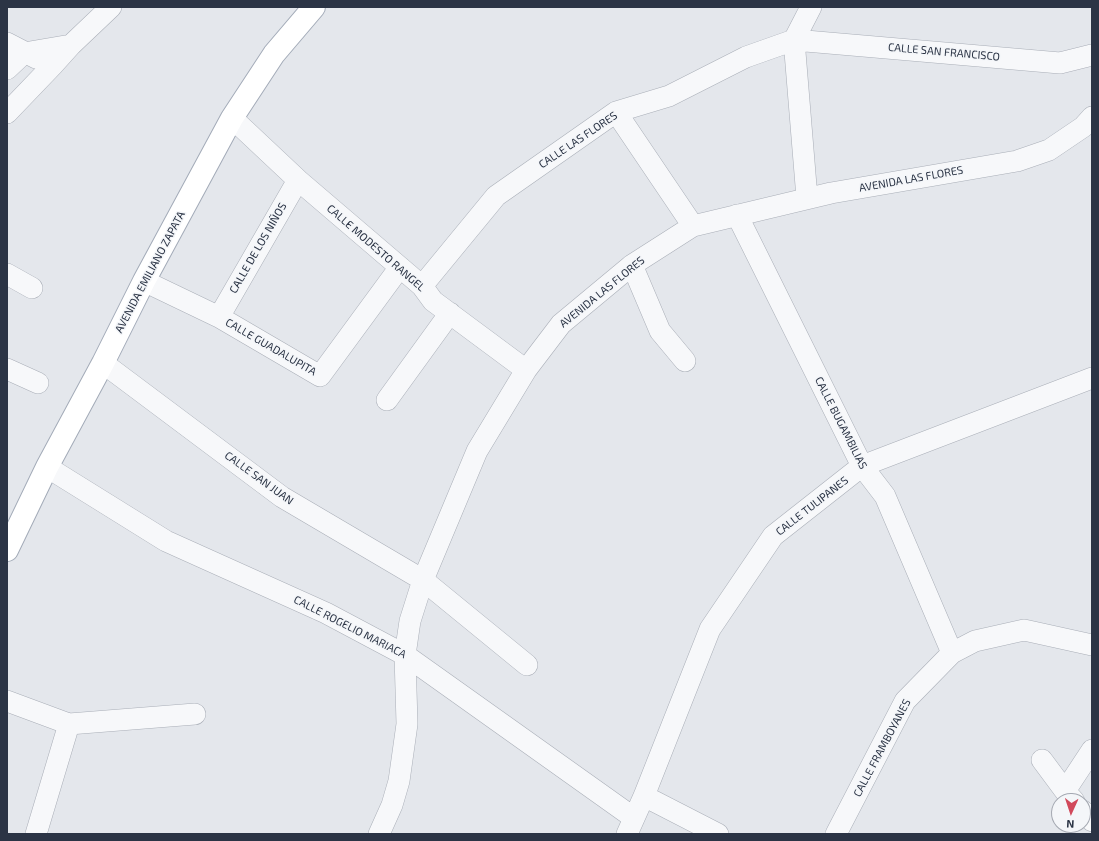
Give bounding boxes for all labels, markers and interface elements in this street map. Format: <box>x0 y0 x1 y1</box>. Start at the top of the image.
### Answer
street label: CALLE SAN FRANCISCO <box>887 41 1001 63</box>
street label: CALLE LAS FLORES <box>536 109 620 171</box>
street label: AVENIDA LAS FLORES <box>858 163 964 195</box>
street label: CALLE DE LOS NIÑOS <box>227 200 289 296</box>
street label: CALLE MODESTO RANGEL <box>324 202 428 294</box>
street label: AVENIDA EMILIANO ZAPATA <box>112 209 188 335</box>
street label: AVENIDA LAS FLORES <box>557 254 647 330</box>
street label: CALLE GUADALUPITA <box>223 316 319 378</box>
street label: CALLE BUGAMBILIAS <box>812 375 870 471</box>
street label: CALLE SAN JUAN <box>222 449 296 507</box>
street label: CALLE TULIPANES <box>773 474 851 538</box>
street label: CALLE ROGELIO MARIACA <box>291 593 409 661</box>
street label: CALLE FRAMBOYANES <box>851 697 913 799</box>
north arrow <box>1051 793 1091 833</box>
text: N <box>1066 818 1075 831</box>

